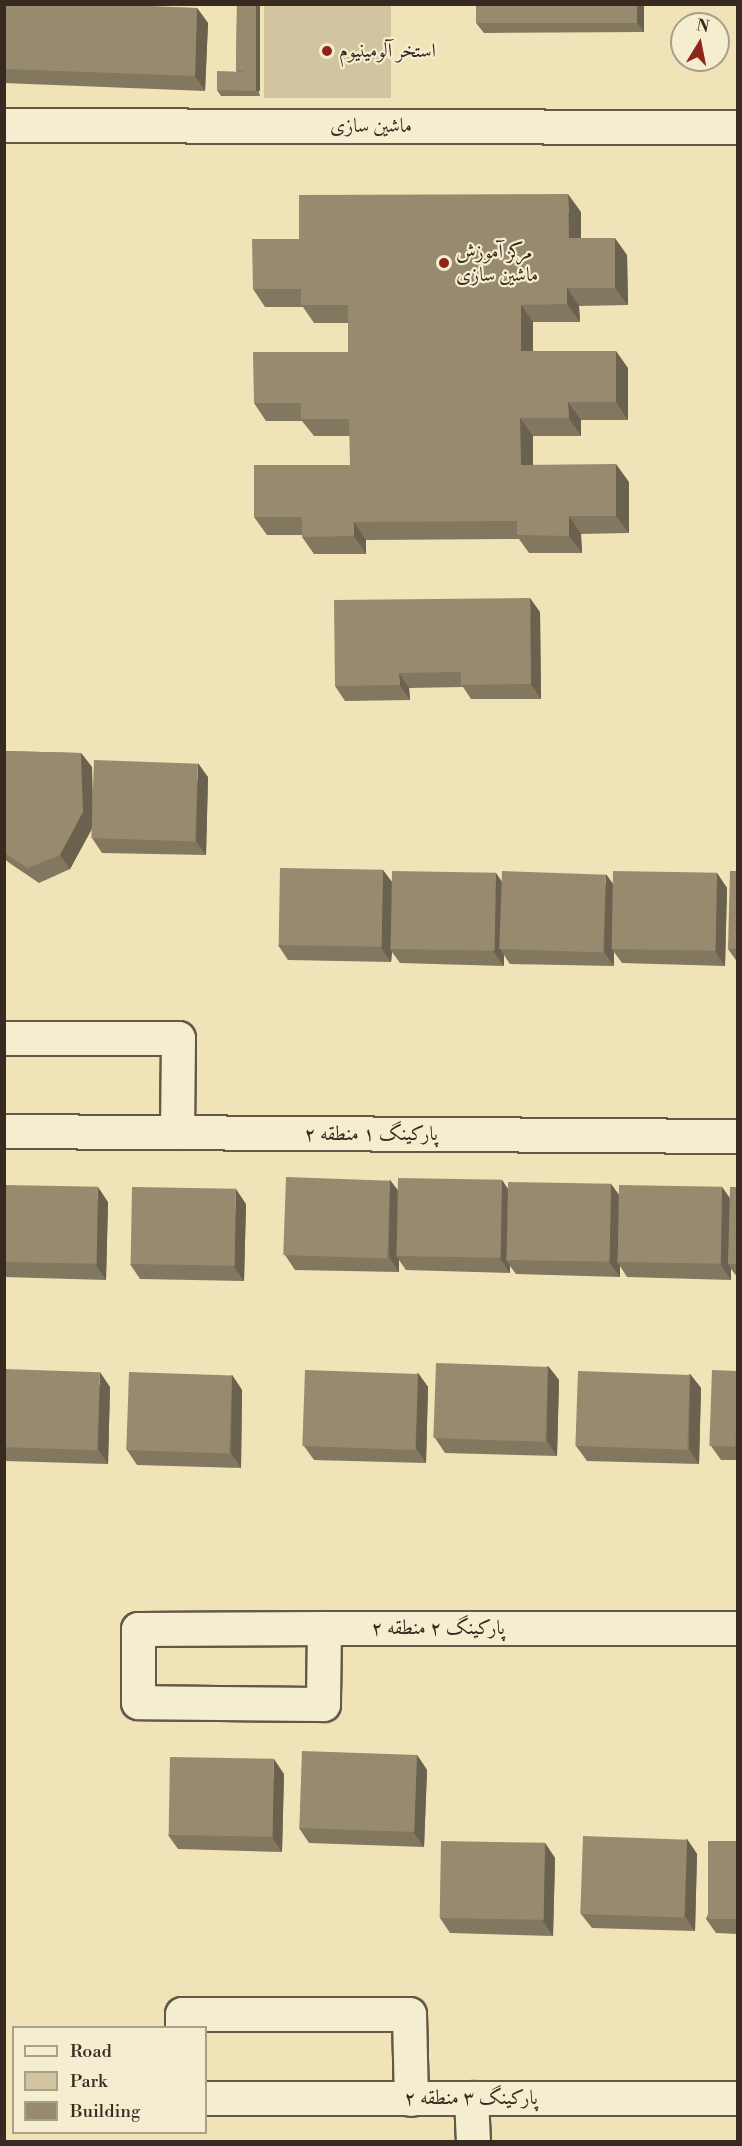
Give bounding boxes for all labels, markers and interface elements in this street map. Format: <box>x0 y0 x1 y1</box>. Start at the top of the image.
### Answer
north arrow <box>670 12 730 72</box>
text: N <box>695 15 711 37</box>
place label: استخر آلومینیوم <box>339 39 436 63</box>
marker: استخر آلومینیوم <box>320 44 334 58</box>
street label: ماشین سازی <box>330 114 412 138</box>
place label: مرکز آموزش ماشین سازی <box>456 240 538 287</box>
marker: مرکز آموزش ماشین سازی <box>437 256 451 270</box>
street label: پارکینگ ۱ منطقه ۲ <box>304 1122 438 1146</box>
street label: پارکینگ ۲ منطقه ۲ <box>371 1616 505 1640</box>
legend <box>12 2026 207 2134</box>
text: Road <box>70 2040 112 2063</box>
text: Park <box>70 2070 107 2093</box>
street label: پارکینگ ۳ منطقه ۲ <box>404 2086 538 2110</box>
text: Building <box>70 2100 140 2123</box>

